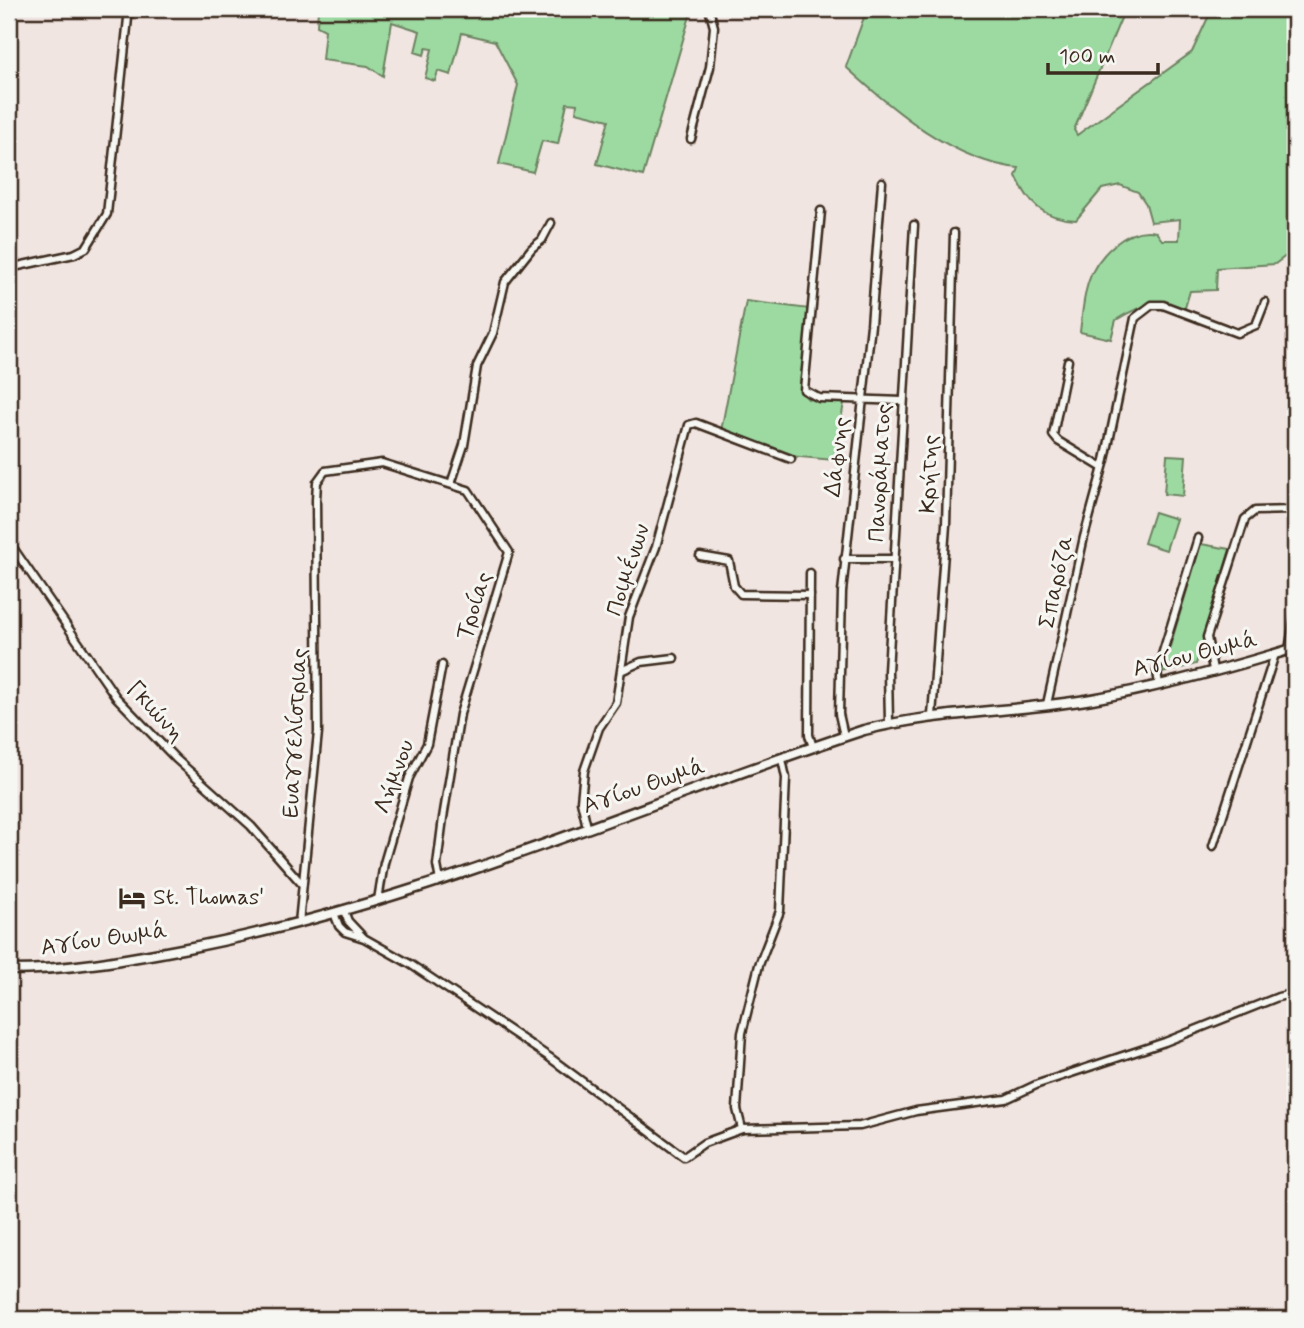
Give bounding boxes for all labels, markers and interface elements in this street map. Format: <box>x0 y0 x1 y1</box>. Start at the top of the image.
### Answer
scale bar <box>1048 32 1159 76</box>
text: 100 m <box>1059 43 1115 71</box>
street label: Πανοράματος <box>862 403 900 543</box>
street label: Δάφνης <box>818 415 858 499</box>
street label: Κρήτης <box>914 434 946 514</box>
street label: Ποιμένων <box>598 519 658 620</box>
street label: Σπαρόζα <box>1033 533 1081 631</box>
street label: Τροίας <box>450 568 500 644</box>
street label: Αγίου Θωμά <box>1130 625 1260 685</box>
street label: Ευαγγελίστριας <box>277 647 315 819</box>
street label: Γκιώνη <box>119 675 191 749</box>
street label: Λήμνου <box>368 736 422 818</box>
street label: Αγίου Θωμά <box>579 752 709 822</box>
hotel icon: St. Thomas' <box>117 883 147 913</box>
place label: St. Thomas' <box>153 883 264 913</box>
street label: Αγίου Θωμά <box>39 916 169 964</box>

